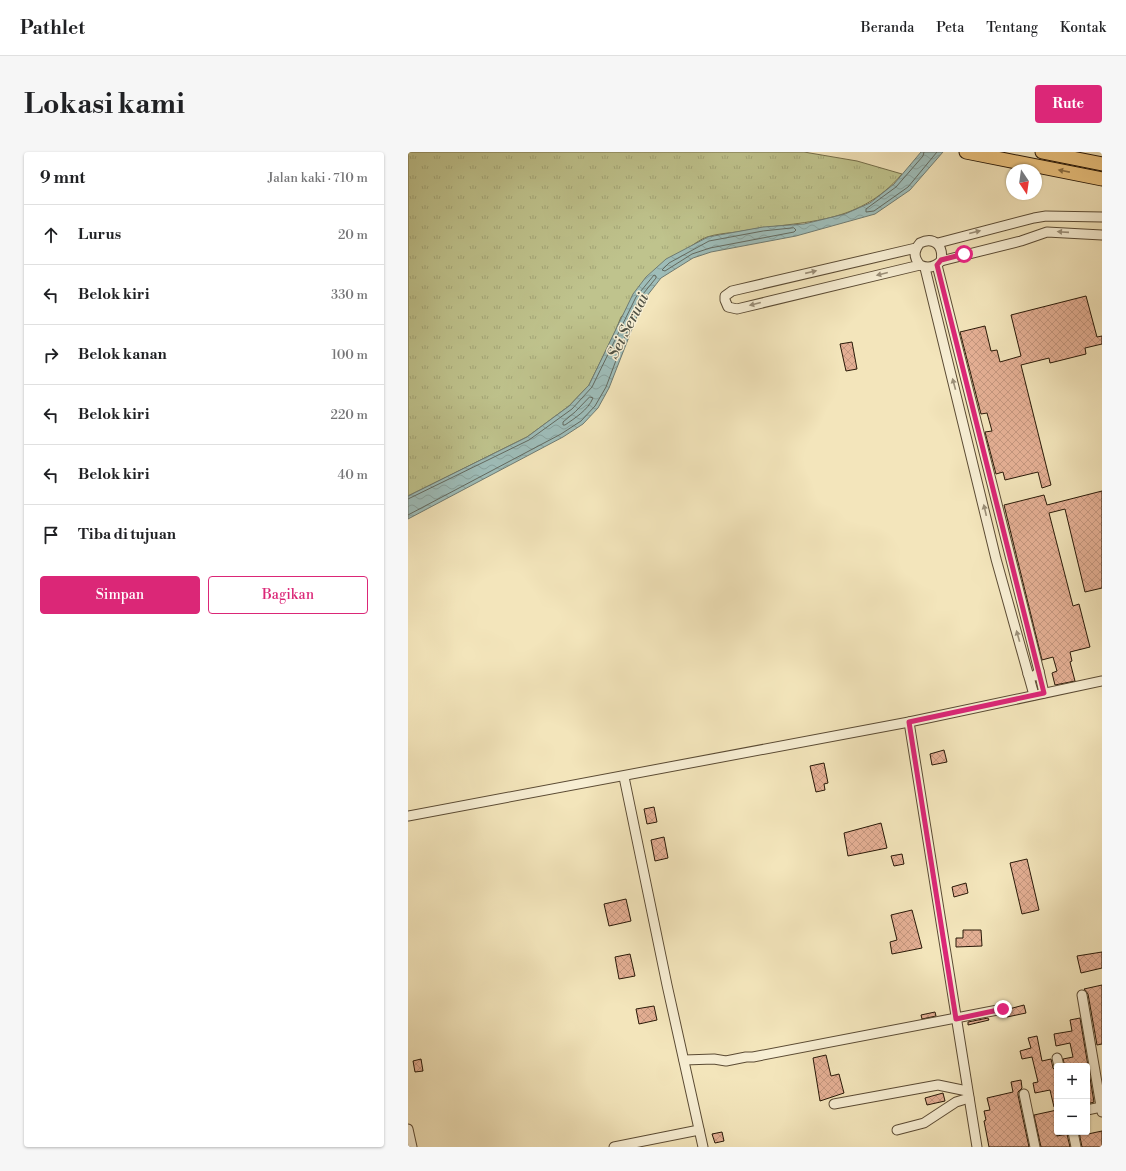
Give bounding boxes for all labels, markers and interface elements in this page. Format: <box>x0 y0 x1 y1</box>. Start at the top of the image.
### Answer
text: Pathlet <box>20 16 85 40</box>
text: Beranda <box>861 19 914 37</box>
text: Peta <box>936 19 964 37</box>
text: Tentang <box>986 19 1038 37</box>
text: Kontak <box>1060 19 1106 37</box>
button: Rute <box>1035 85 1102 123</box>
text: Lokasi kami <box>24 87 185 122</box>
north arrow <box>1006 164 1042 200</box>
text: 9 mnt <box>40 167 85 189</box>
one-way arrow <box>1058 168 1070 174</box>
text: Jalan kaki · 710 m <box>268 170 368 186</box>
icon: ahead <box>40 224 62 246</box>
text: Lurus <box>78 225 121 244</box>
text: 20 m <box>338 227 368 243</box>
one-way arrow <box>1057 228 1069 235</box>
one-way arrow <box>969 229 981 235</box>
route start <box>955 245 973 263</box>
one-way arrow <box>804 269 817 275</box>
one-way arrow <box>875 271 888 277</box>
icon: left <box>40 284 62 306</box>
text: Belok kiri <box>78 285 149 304</box>
text: 330 m <box>331 287 368 303</box>
water label: Sei Seruai <box>603 290 653 362</box>
one-way arrow <box>749 302 761 308</box>
icon: right <box>40 344 62 366</box>
text: Belok kanan <box>78 345 167 364</box>
text: 100 m <box>332 347 368 363</box>
one-way arrow <box>951 378 957 390</box>
icon: left <box>40 404 62 426</box>
text: Belok kiri <box>78 405 149 424</box>
text: 220 m <box>330 407 368 423</box>
icon: left <box>40 464 62 486</box>
text: Belok kiri <box>78 465 149 484</box>
text: 40 m <box>338 467 368 483</box>
one-way arrow <box>982 504 988 516</box>
icon: arrive <box>40 524 62 546</box>
text: Tiba di tujuan <box>78 525 176 544</box>
button: Simpan <box>40 576 200 614</box>
button: Bagikan <box>208 576 368 614</box>
one-way arrow <box>1015 630 1021 642</box>
route end <box>994 1000 1012 1018</box>
map controls <box>1054 1063 1090 1135</box>
button: + <box>1054 1063 1090 1099</box>
button: − <box>1054 1099 1090 1135</box>

